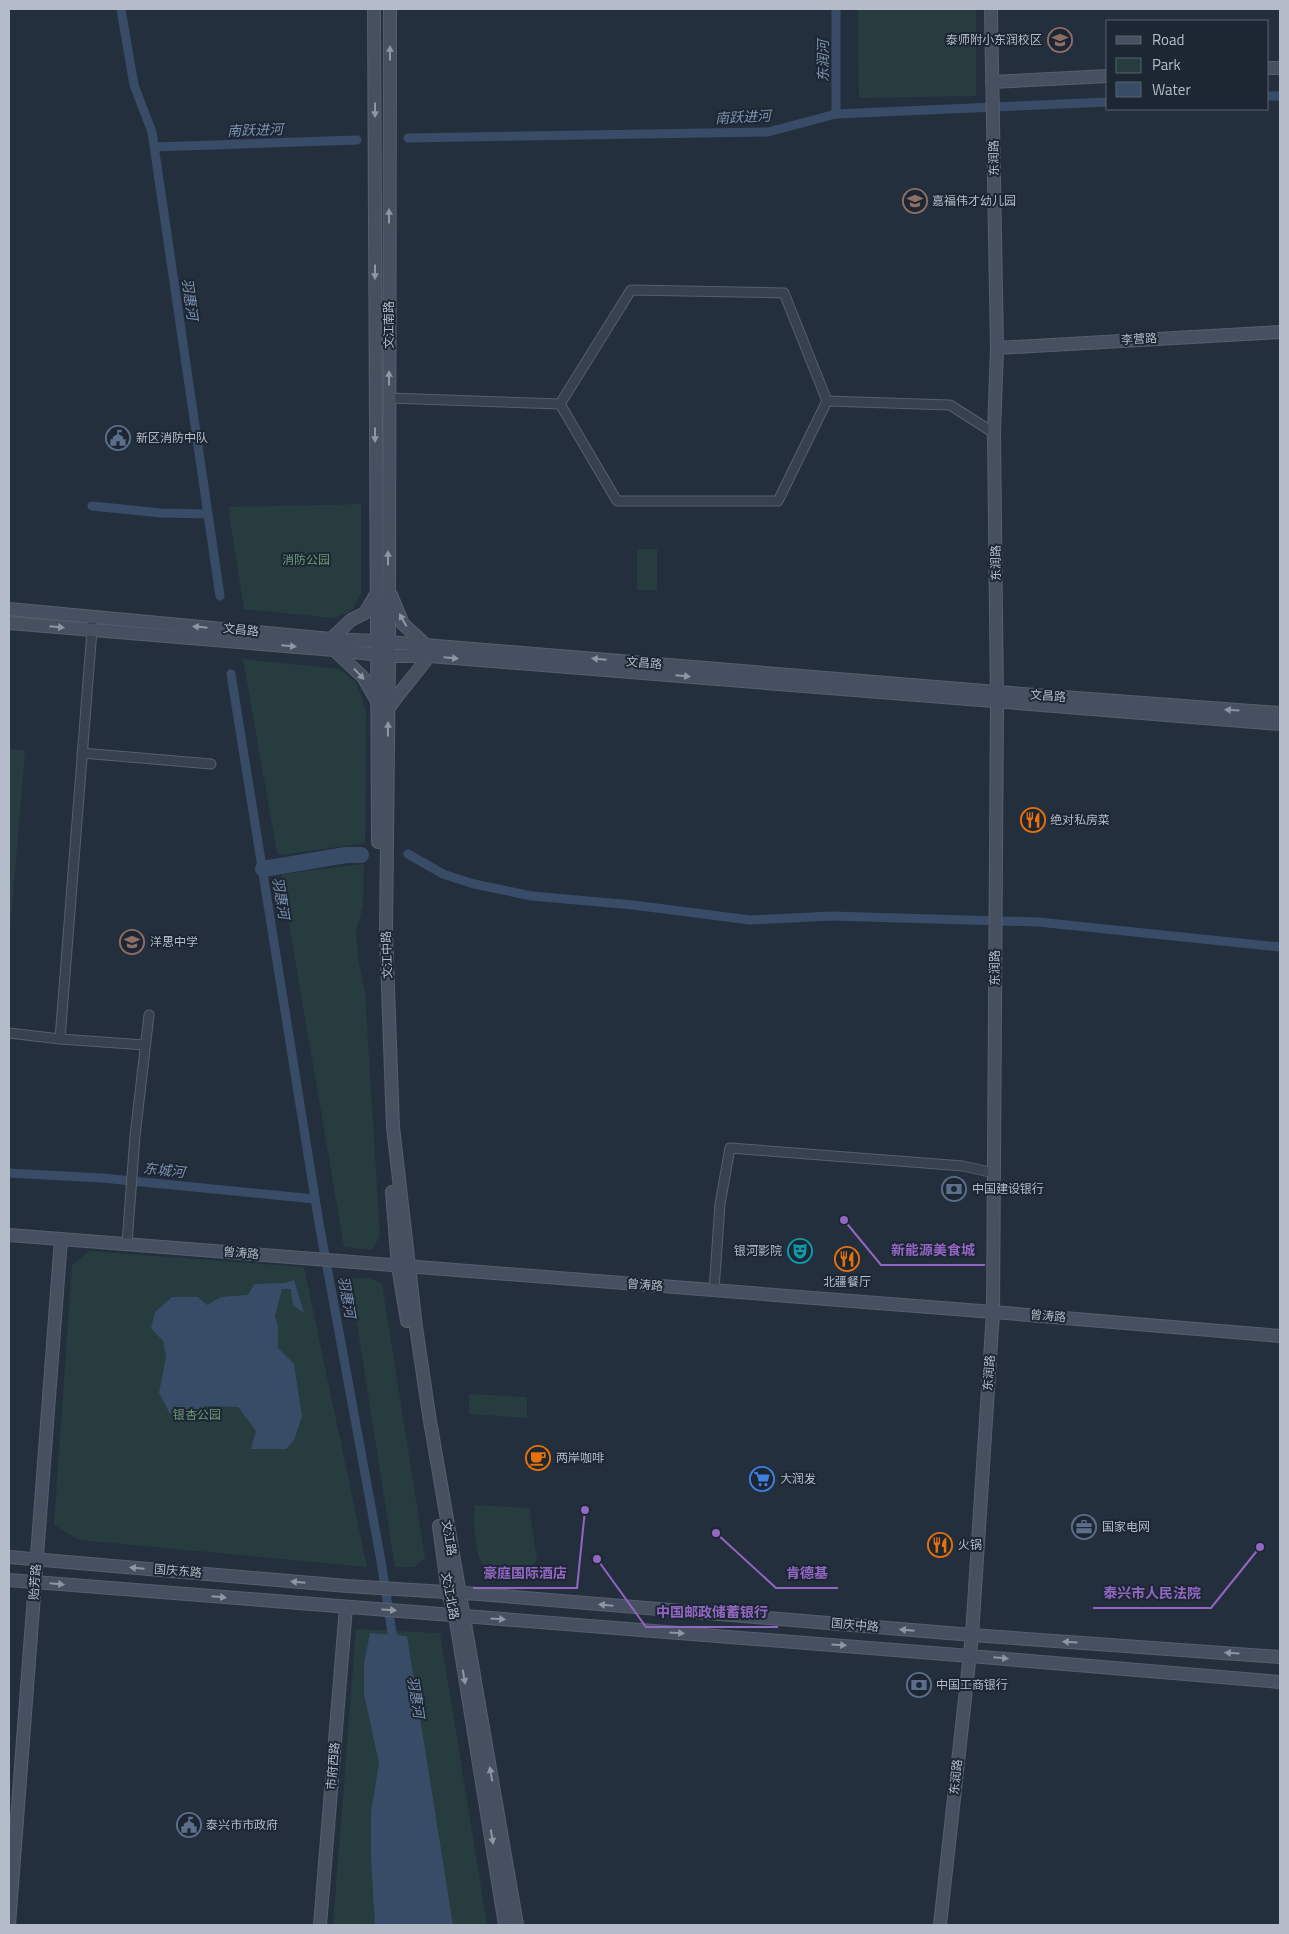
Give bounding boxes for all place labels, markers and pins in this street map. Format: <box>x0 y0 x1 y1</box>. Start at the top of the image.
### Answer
school or university icon: 泰师附小东润校区 <box>1047 27 1073 53</box>
place label: 泰师附小东润校区 <box>946 30 1042 49</box>
school or university icon: 嘉福伟才幼儿园 <box>902 188 928 214</box>
place label: 嘉福伟才幼儿园 <box>932 191 1016 210</box>
public building icon: 新区消防中队 <box>105 425 131 451</box>
place label: 新区消防中队 <box>136 428 208 447</box>
restaurant icon: 绝对私房菜 <box>1020 807 1046 833</box>
place label: 绝对私房菜 <box>1050 810 1110 829</box>
school or university icon: 洋思中学 <box>119 929 145 955</box>
place label: 洋思中学 <box>150 932 198 951</box>
bank icon: 中国建设银行 <box>941 1176 967 1202</box>
place label: 中国建设银行 <box>972 1179 1044 1198</box>
callout: 新能源美食城 <box>881 1236 985 1265</box>
theatre icon: 银河影院 <box>787 1238 813 1264</box>
place label: 银河影院 <box>734 1241 782 1260</box>
restaurant icon: 北疆餐厅 <box>834 1246 860 1272</box>
place label: 北疆餐厅 <box>823 1272 871 1291</box>
cafe icon: 两岸咖啡 <box>525 1445 551 1471</box>
place label: 两岸咖啡 <box>556 1448 604 1467</box>
supermarket icon: 大润发 <box>749 1466 775 1492</box>
place label: 大润发 <box>780 1469 816 1488</box>
office icon: 国家电网 <box>1071 1514 1097 1540</box>
place label: 国家电网 <box>1102 1517 1150 1536</box>
restaurant icon: 火锅 <box>927 1532 953 1558</box>
place label: 火锅 <box>958 1535 982 1554</box>
callout: 豪庭国际酒店 <box>473 1559 577 1588</box>
callout: 肯德基 <box>776 1559 838 1588</box>
callout: 泰兴市人民法院 <box>1093 1579 1211 1608</box>
callout: 中国邮政储蓄银行 <box>646 1598 778 1627</box>
bank icon: 中国工商银行 <box>906 1672 932 1698</box>
place label: 中国工商银行 <box>936 1675 1008 1694</box>
public building icon: 泰兴市市政府 <box>176 1812 202 1838</box>
place label: 泰兴市市政府 <box>206 1815 278 1834</box>

